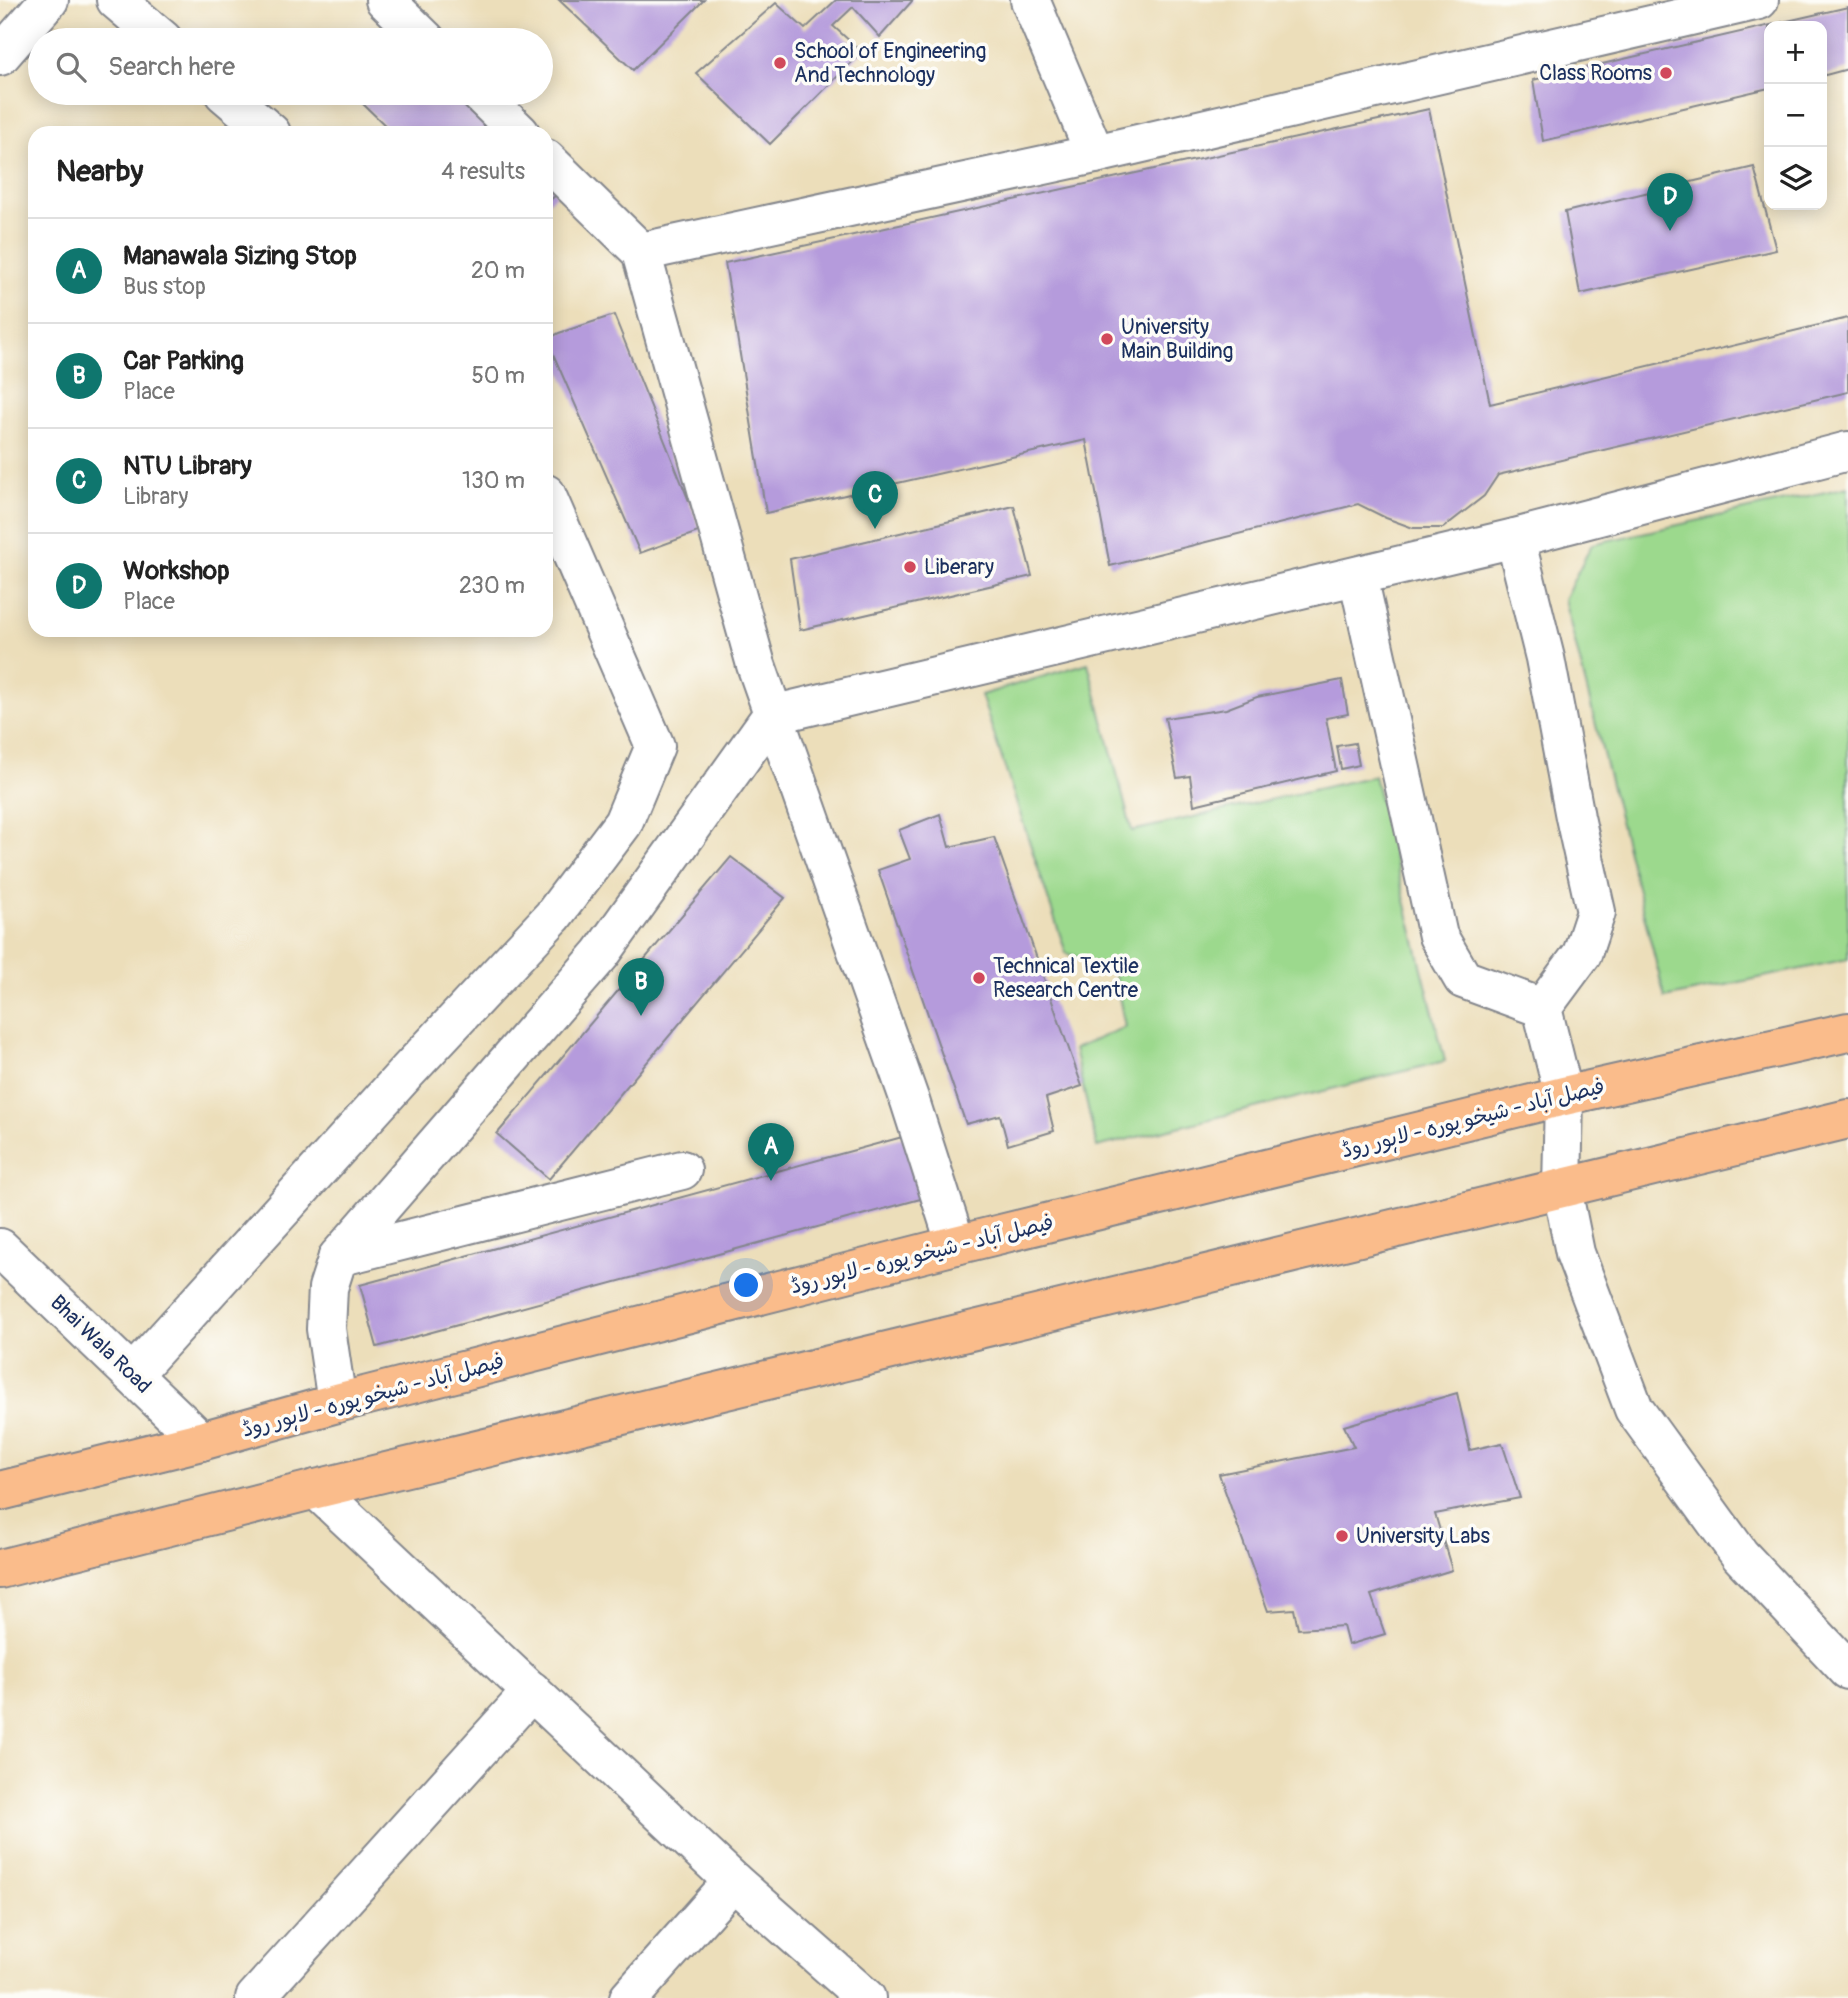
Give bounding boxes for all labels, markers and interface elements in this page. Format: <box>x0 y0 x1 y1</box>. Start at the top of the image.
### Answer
map controls <box>1764 21 1827 210</box>
button: + <box>1764 21 1827 84</box>
search box <box>28 28 553 105</box>
place label: School of Engineering And Technology <box>794 38 986 89</box>
icon: search <box>52 48 90 86</box>
text: Search here <box>108 51 235 83</box>
marker: School of Engineering And Technology <box>772 55 788 71</box>
place label: Class Rooms <box>1539 60 1653 87</box>
marker: Class Rooms <box>1658 65 1674 81</box>
button: − <box>1764 84 1827 147</box>
button: layers <box>1764 147 1827 210</box>
text: Nearby <box>56 153 143 190</box>
text: 4 results <box>441 157 525 186</box>
pin: D <box>1647 173 1693 231</box>
text: Manawala Sizing Stop <box>123 240 357 272</box>
text: A <box>72 256 86 285</box>
text: 20 m <box>471 256 525 285</box>
text: Bus stop <box>123 272 206 301</box>
place label: University Main Building <box>1121 314 1233 365</box>
marker: University Main Building <box>1099 331 1115 347</box>
text: Car Parking <box>123 345 244 377</box>
text: B <box>72 361 86 390</box>
text: 50 m <box>471 361 525 390</box>
text: Place <box>123 377 175 406</box>
text: NTU Library <box>123 450 252 482</box>
text: C <box>72 466 86 495</box>
text: 130 m <box>462 466 525 495</box>
pin: C <box>852 471 898 529</box>
text: Library <box>123 482 188 511</box>
place label: Liberary <box>924 554 994 581</box>
text: Workshop <box>123 555 230 587</box>
marker: Liberary <box>902 559 918 575</box>
text: D <box>72 571 86 600</box>
text: 230 m <box>459 571 525 600</box>
text: Place <box>123 587 175 616</box>
place label: Technical Textile Research Centre <box>993 953 1139 1004</box>
pin: B <box>618 958 664 1016</box>
marker: Technical Textile Research Centre <box>971 970 987 986</box>
street label: فیصل آباد - شیخو پورہ - لاہور روڈ <box>1339 1073 1608 1166</box>
pin: A <box>748 1123 794 1181</box>
street label: فیصل آباد - شیخو پورہ - لاہور روڈ <box>788 1209 1057 1302</box>
your location <box>729 1268 763 1302</box>
street label: Bhai Wala Road <box>44 1289 157 1399</box>
street label: فیصل آباد - شیخو پورہ - لاہور روڈ <box>239 1347 508 1445</box>
place label: University Labs <box>1356 1523 1490 1550</box>
marker: University Labs <box>1334 1528 1350 1544</box>

